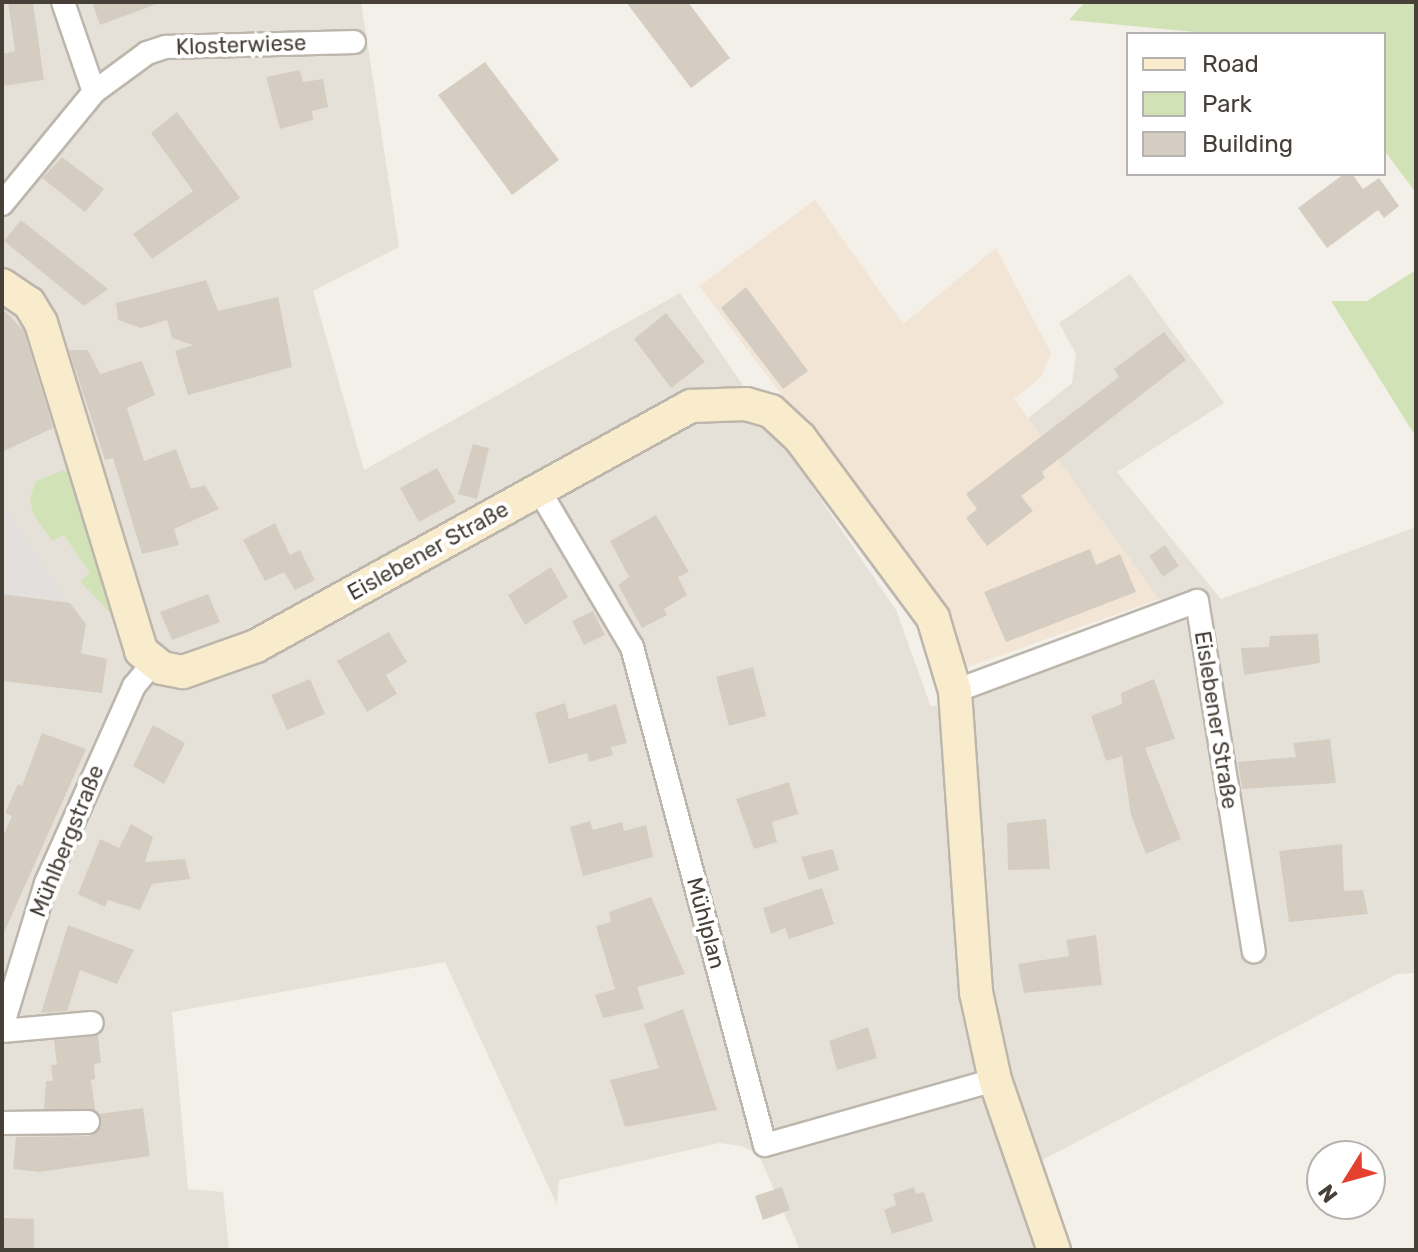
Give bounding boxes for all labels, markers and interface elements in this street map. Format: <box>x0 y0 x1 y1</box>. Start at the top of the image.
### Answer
street label: Klosterwiese <box>175 30 307 60</box>
legend <box>1126 32 1386 176</box>
text: Road <box>1202 50 1259 78</box>
text: Park <box>1202 90 1252 118</box>
text: Building <box>1202 130 1293 158</box>
street label: Eislebener Straße <box>343 496 513 606</box>
street label: Eislebener Straße <box>1189 629 1243 811</box>
street label: Mühlbergstraße <box>25 761 109 921</box>
street label: Mühlplan <box>681 874 731 972</box>
north arrow <box>1306 1140 1386 1220</box>
text: N <box>1312 1179 1344 1208</box>

